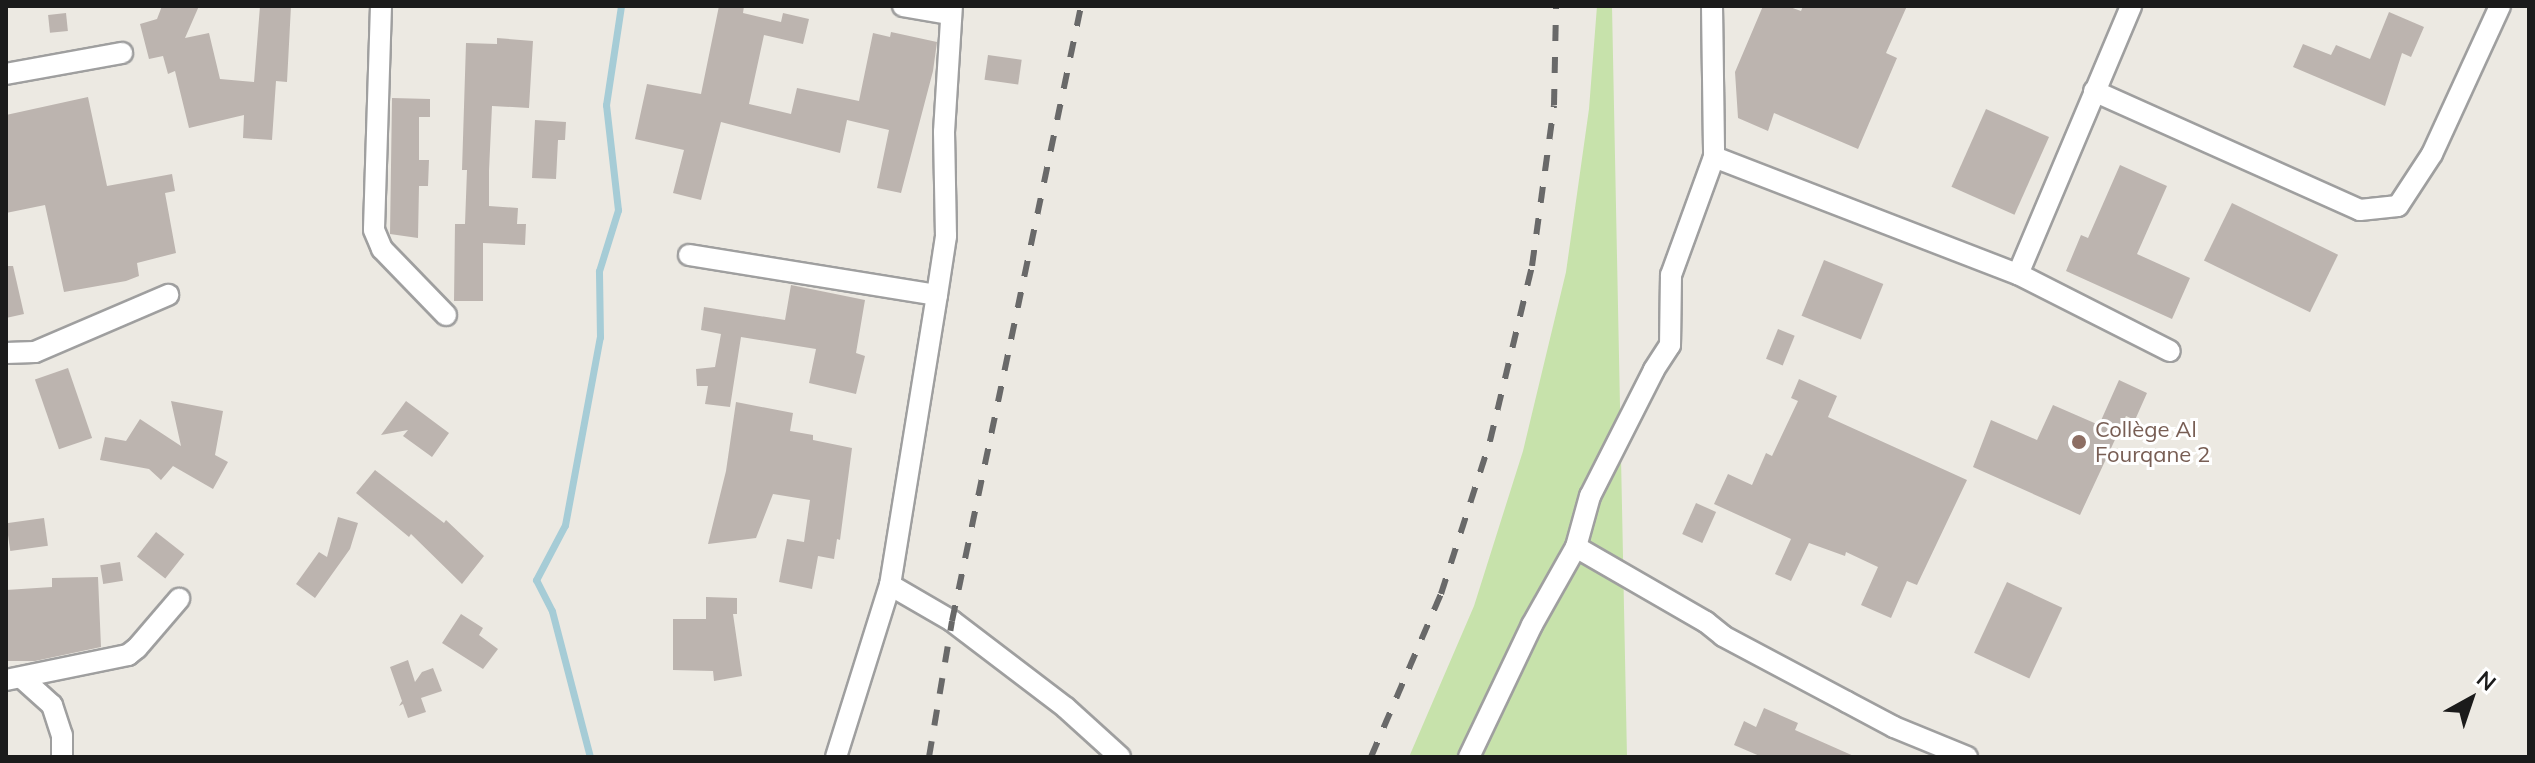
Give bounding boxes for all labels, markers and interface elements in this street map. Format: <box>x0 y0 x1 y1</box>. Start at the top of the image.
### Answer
place label: Collège Al Fourqane 2 <box>2095 416 2210 468</box>
marker: Collège Al Fourqane 2 <box>2070 433 2088 451</box>
north arrow <box>2431 659 2511 739</box>
text: N <box>2471 665 2502 697</box>

